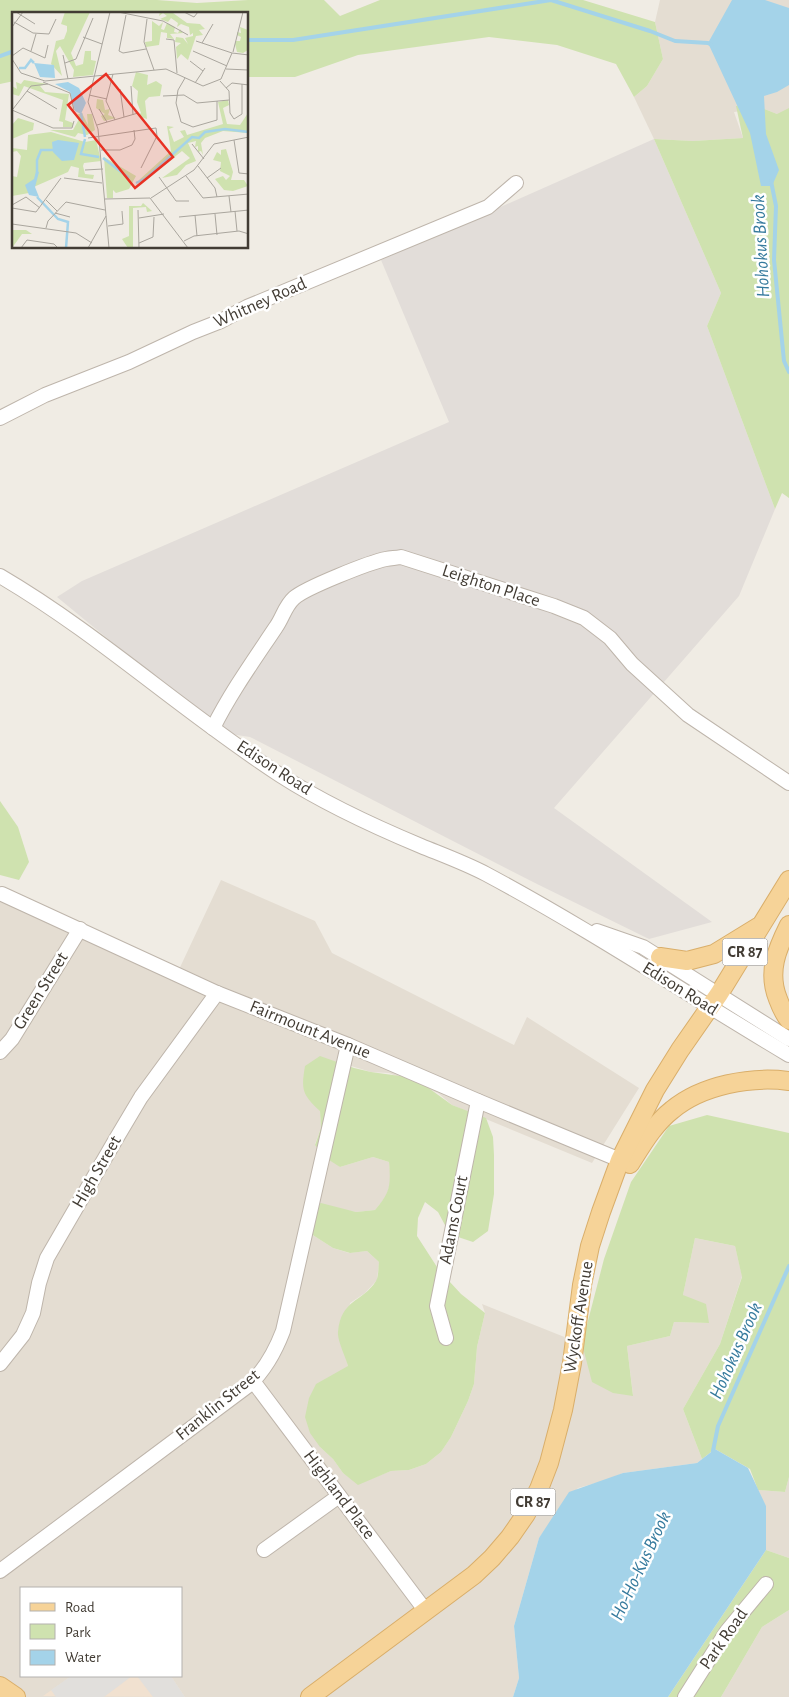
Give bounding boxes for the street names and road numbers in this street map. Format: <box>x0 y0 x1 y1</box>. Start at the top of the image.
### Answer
street label: Whitney Road <box>211 275 309 331</box>
street label: Leighton Place <box>440 562 542 610</box>
street label: Edison Road <box>233 737 315 799</box>
road number: CR 87 <box>722 939 768 966</box>
street label: Green Street <box>10 949 72 1033</box>
street label: Edison Road <box>639 959 721 1019</box>
street label: Fairmount Avenue <box>247 998 373 1062</box>
street label: High Street <box>69 1133 125 1211</box>
street label: Adams Court <box>437 1174 471 1266</box>
street label: Wyckoff Avenue <box>561 1260 597 1374</box>
street label: Franklin Street <box>173 1366 263 1444</box>
street label: Highland Place <box>300 1447 378 1543</box>
road number: CR 87 <box>510 1488 556 1515</box>
street label: Park Road <box>697 1605 751 1673</box>

